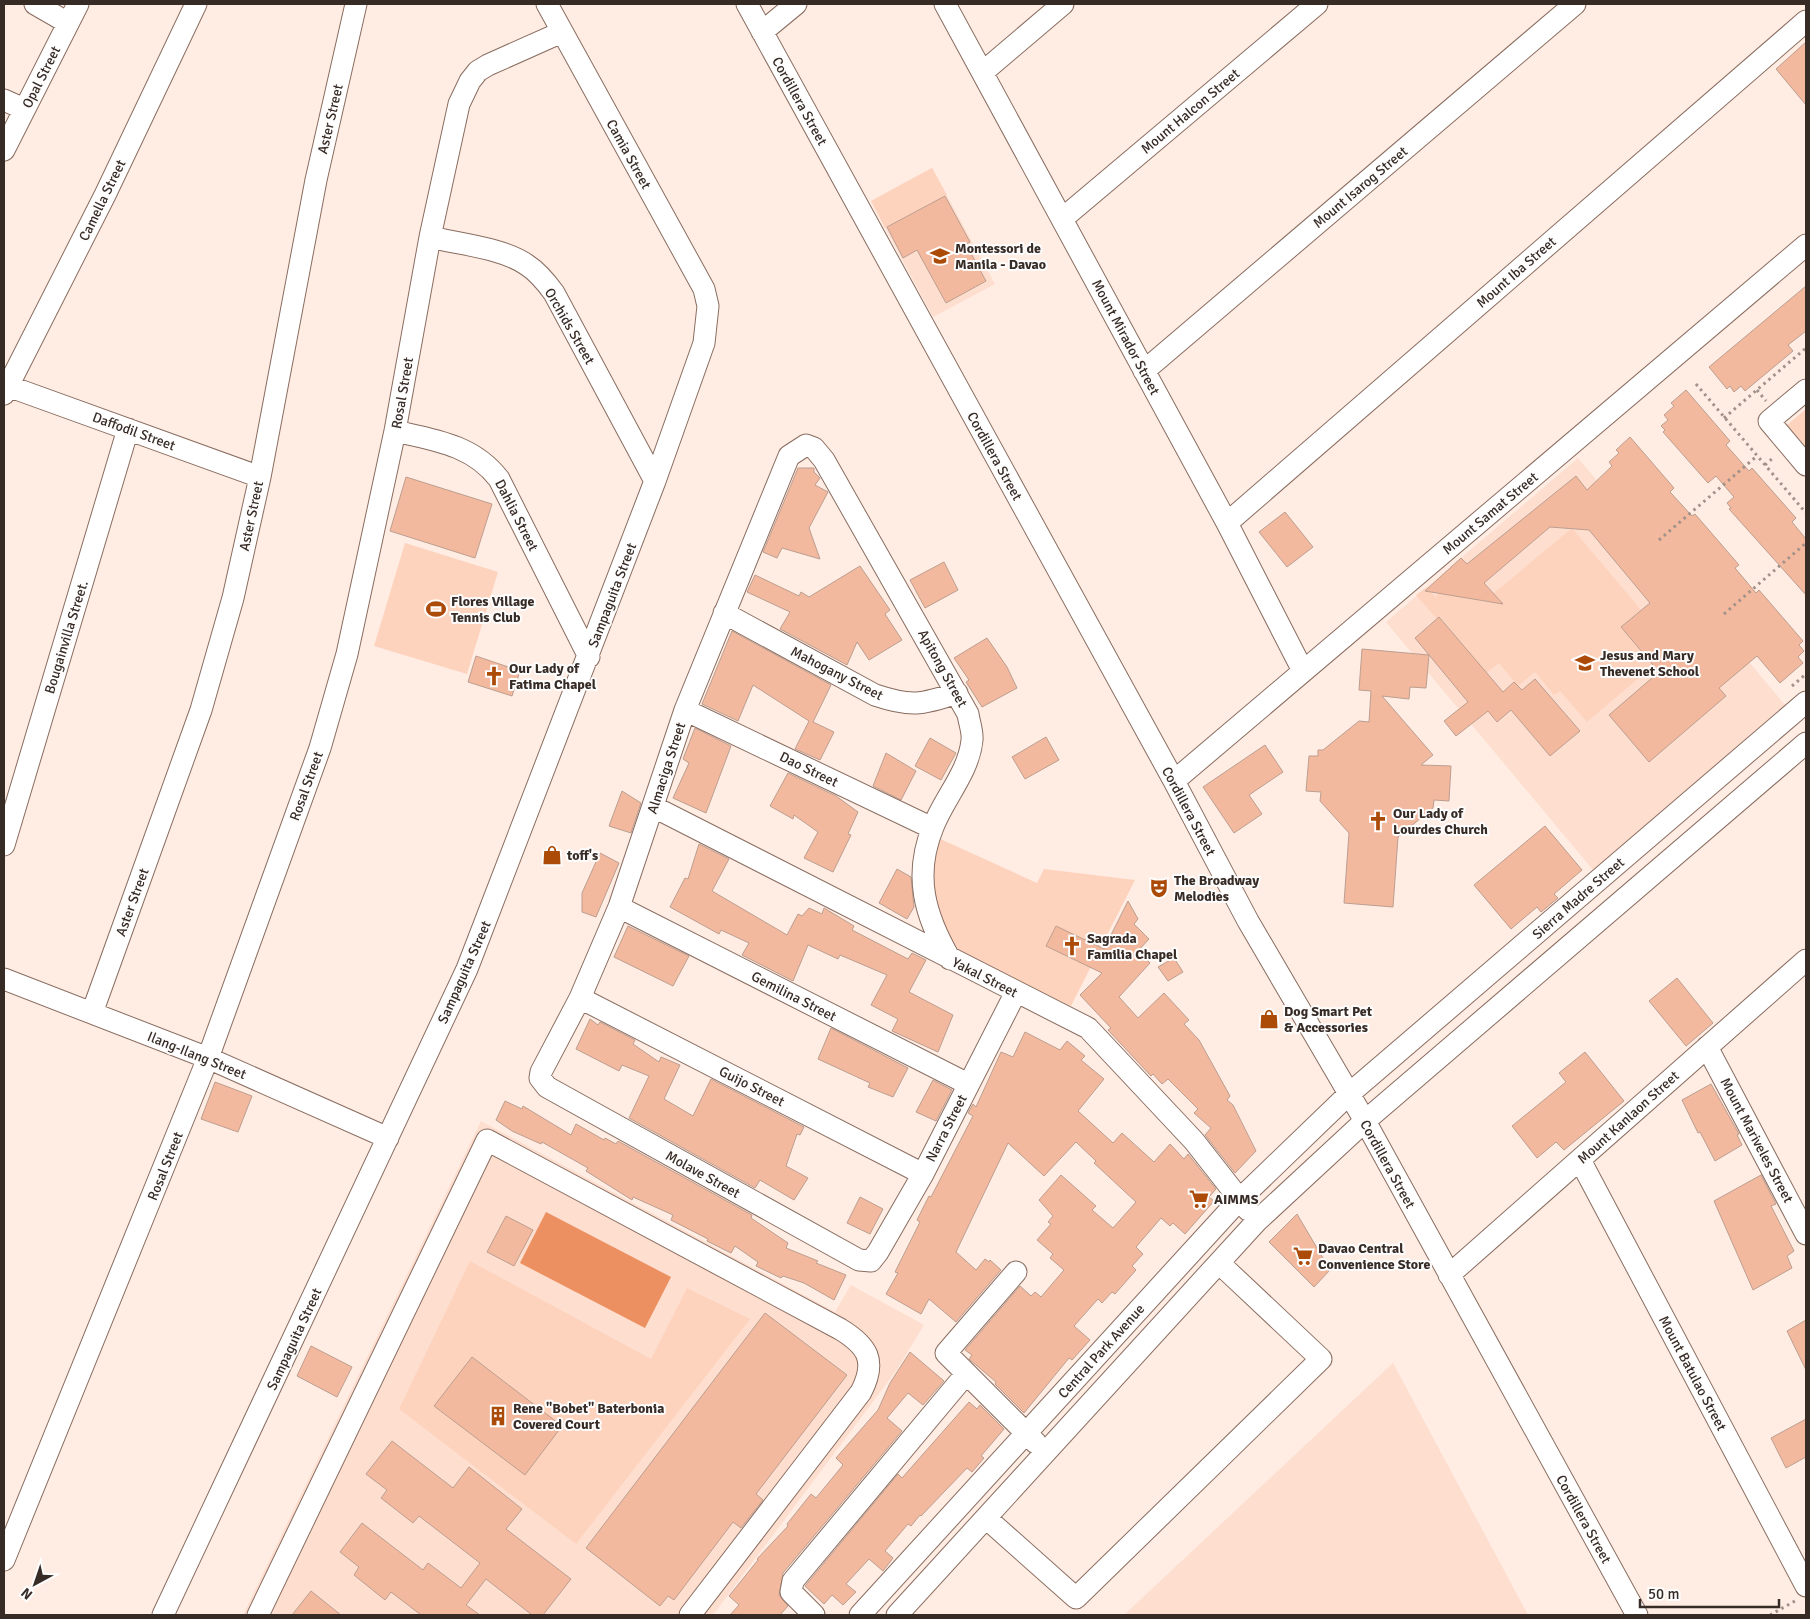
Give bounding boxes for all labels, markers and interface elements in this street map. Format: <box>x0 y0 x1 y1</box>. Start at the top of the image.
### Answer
street label: Opal Street <box>19 43 64 111</box>
street label: Cordillera Street <box>768 54 831 149</box>
street label: Mount Halcon Street <box>1138 65 1243 158</box>
street label: Aster Street <box>314 82 347 156</box>
street label: Camia Street <box>602 116 655 192</box>
street label: Mount Isarog Street <box>1310 143 1411 232</box>
street label: Camella Street <box>75 157 130 244</box>
street label: Mount Iba Street <box>1473 233 1560 312</box>
place label: Montessori de Manila - Davao <box>955 240 1046 273</box>
school or university icon: Montessori de Manila - Davao <box>929 245 951 267</box>
street label: Mount Mirador Street <box>1088 277 1163 398</box>
street label: Orchids Street <box>541 285 598 367</box>
street label: Rosal Street <box>388 356 417 430</box>
street label: Daffodil Street <box>90 409 178 454</box>
street label: Cordillera Street <box>963 409 1026 504</box>
street label: Mount Samat Street <box>1439 468 1542 558</box>
street label: Dahlia Street <box>491 477 542 554</box>
street label: Aster Street <box>236 479 267 553</box>
street label: Sampaguita Street <box>585 540 640 650</box>
street label: Bougainvilla Street. <box>41 578 92 696</box>
place label: Flores Village Tennis Club <box>451 593 535 626</box>
sports icon: Flores Village Tennis Club <box>425 598 447 620</box>
street label: Apitong Street <box>914 626 971 710</box>
street label: Mahogany Street <box>788 643 886 704</box>
place label: Jesus and Mary Thevenet School <box>1600 647 1700 680</box>
school or university icon: Jesus and Mary Thevenet School <box>1574 652 1596 674</box>
place label: Our Lady of Fatima Chapel <box>509 660 597 693</box>
church icon: Our Lady of Fatima Chapel <box>483 665 505 687</box>
street label: Almaciga Street <box>644 720 689 816</box>
street label: Dao Street <box>777 748 841 791</box>
street label: Rosal Street <box>286 749 327 823</box>
street label: Cordillera Street <box>1158 764 1219 859</box>
place label: Our Lady of Lourdes Church <box>1393 805 1488 838</box>
church icon: Our Lady of Lourdes Church <box>1367 810 1389 832</box>
shop icon: toff's <box>541 844 563 866</box>
place label: toff's <box>566 847 598 864</box>
street label: Sierra Madre Street <box>1529 854 1628 943</box>
street label: Aster Street <box>112 866 153 939</box>
place label: The Broadway Melodies <box>1174 872 1259 905</box>
theatre icon: The Broadway Melodies <box>1148 877 1170 899</box>
street label: Sampaguita Street <box>434 918 495 1026</box>
place label: Sagrada Familia Chapel <box>1087 930 1178 963</box>
church icon: Sagrada Familia Chapel <box>1061 935 1083 957</box>
street label: Yakal Street <box>949 954 1020 1001</box>
street label: Gemilina Street <box>748 968 839 1025</box>
place label: Dog Smart Pet & Accessories <box>1284 1003 1373 1036</box>
shop icon: Dog Smart Pet & Accessories <box>1258 1008 1280 1030</box>
street label: Ilang-Ilang Street <box>145 1028 249 1083</box>
street label: Guijo Street <box>716 1063 787 1110</box>
street label: Mount Kanlaon Street <box>1574 1067 1683 1167</box>
street label: Mount Mariveles Street <box>1716 1075 1797 1206</box>
street label: Narra Street <box>922 1092 971 1165</box>
street label: Cordillera Street <box>1356 1117 1419 1212</box>
street label: Rosal Street <box>144 1129 187 1203</box>
street label: Molave Street <box>663 1147 743 1202</box>
supermarket icon: AIMMS <box>1188 1188 1210 1210</box>
place label: AIMMS <box>1214 1191 1259 1208</box>
place label: Davao Central Convenience Store <box>1318 1240 1430 1273</box>
supermarket icon: Davao Central Convenience Store <box>1292 1245 1314 1267</box>
street label: Sampaguita Street <box>263 1285 326 1393</box>
street label: Central Park Avenue <box>1055 1301 1148 1402</box>
street label: Mount Batulao Street <box>1655 1313 1730 1434</box>
place label: Rene "Bobet" Baterbonia Covered Court <box>513 1400 664 1433</box>
building icon: Rene "Bobet" Baterbonia Covered Court <box>487 1405 509 1427</box>
street label: Cordillera Street <box>1552 1472 1615 1567</box>
north arrow <box>10 1559 60 1609</box>
scale bar <box>1640 1576 1779 1608</box>
text: N <box>18 1584 36 1603</box>
text: 50 m <box>1648 1585 1679 1603</box>

